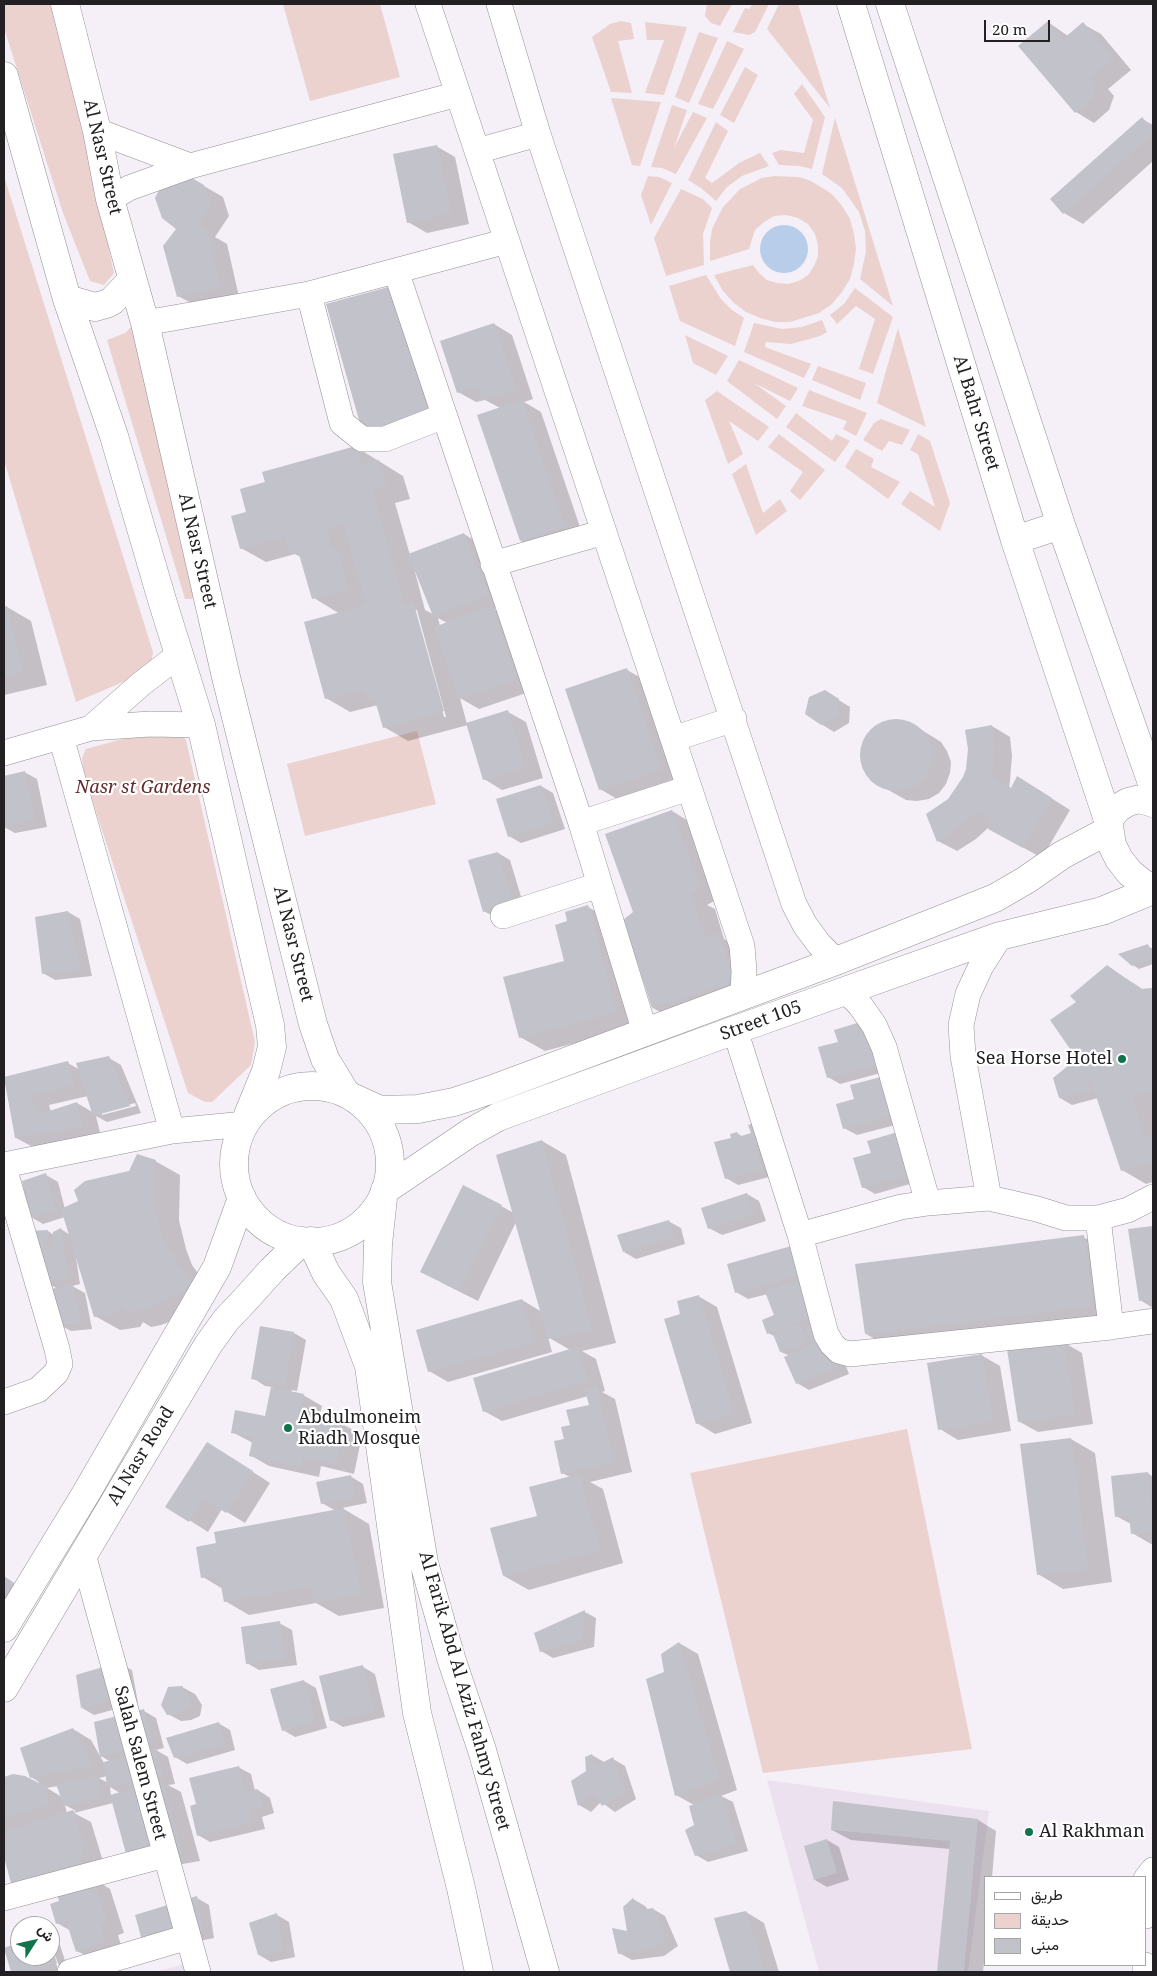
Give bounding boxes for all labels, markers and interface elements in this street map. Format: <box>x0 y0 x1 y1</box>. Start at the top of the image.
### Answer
scale bar <box>987 10 1053 42</box>
text: 20 m <box>992 19 1027 39</box>
street label: Al Nasr Street <box>78 97 126 217</box>
street label: Al Bahr Street <box>948 353 1004 473</box>
street label: Al Nasr Street <box>173 491 221 611</box>
park label: Nasr st Gardens <box>75 777 211 799</box>
street label: Al Nasr Street <box>268 884 318 1004</box>
street label: Street 105 <box>717 996 805 1046</box>
place label: Sea Horse Hotel <box>976 1048 1112 1070</box>
marker: Sea Horse Hotel <box>1116 1053 1128 1065</box>
street label: Al Nasr Road <box>103 1403 179 1509</box>
place label: Abdulmoneim Riadh Mosque <box>298 1407 421 1450</box>
marker: Abdulmoneim Riadh Mosque <box>282 1422 294 1434</box>
street label: Al Farik Abd Al Aziz Fahmy Street <box>414 1549 514 1833</box>
street label: Salah Salem Street <box>109 1684 171 1842</box>
place label: Al Rakhman <box>1039 1821 1145 1843</box>
marker: Al Rakhman <box>1023 1826 1035 1838</box>
legend <box>984 1876 1147 1966</box>
text: طريق <box>1031 1884 1063 1904</box>
text: حديقة <box>1031 1909 1069 1929</box>
north arrow <box>10 1916 60 1966</box>
text: ش <box>34 1920 59 1945</box>
text: مبنى <box>1031 1934 1059 1954</box>

